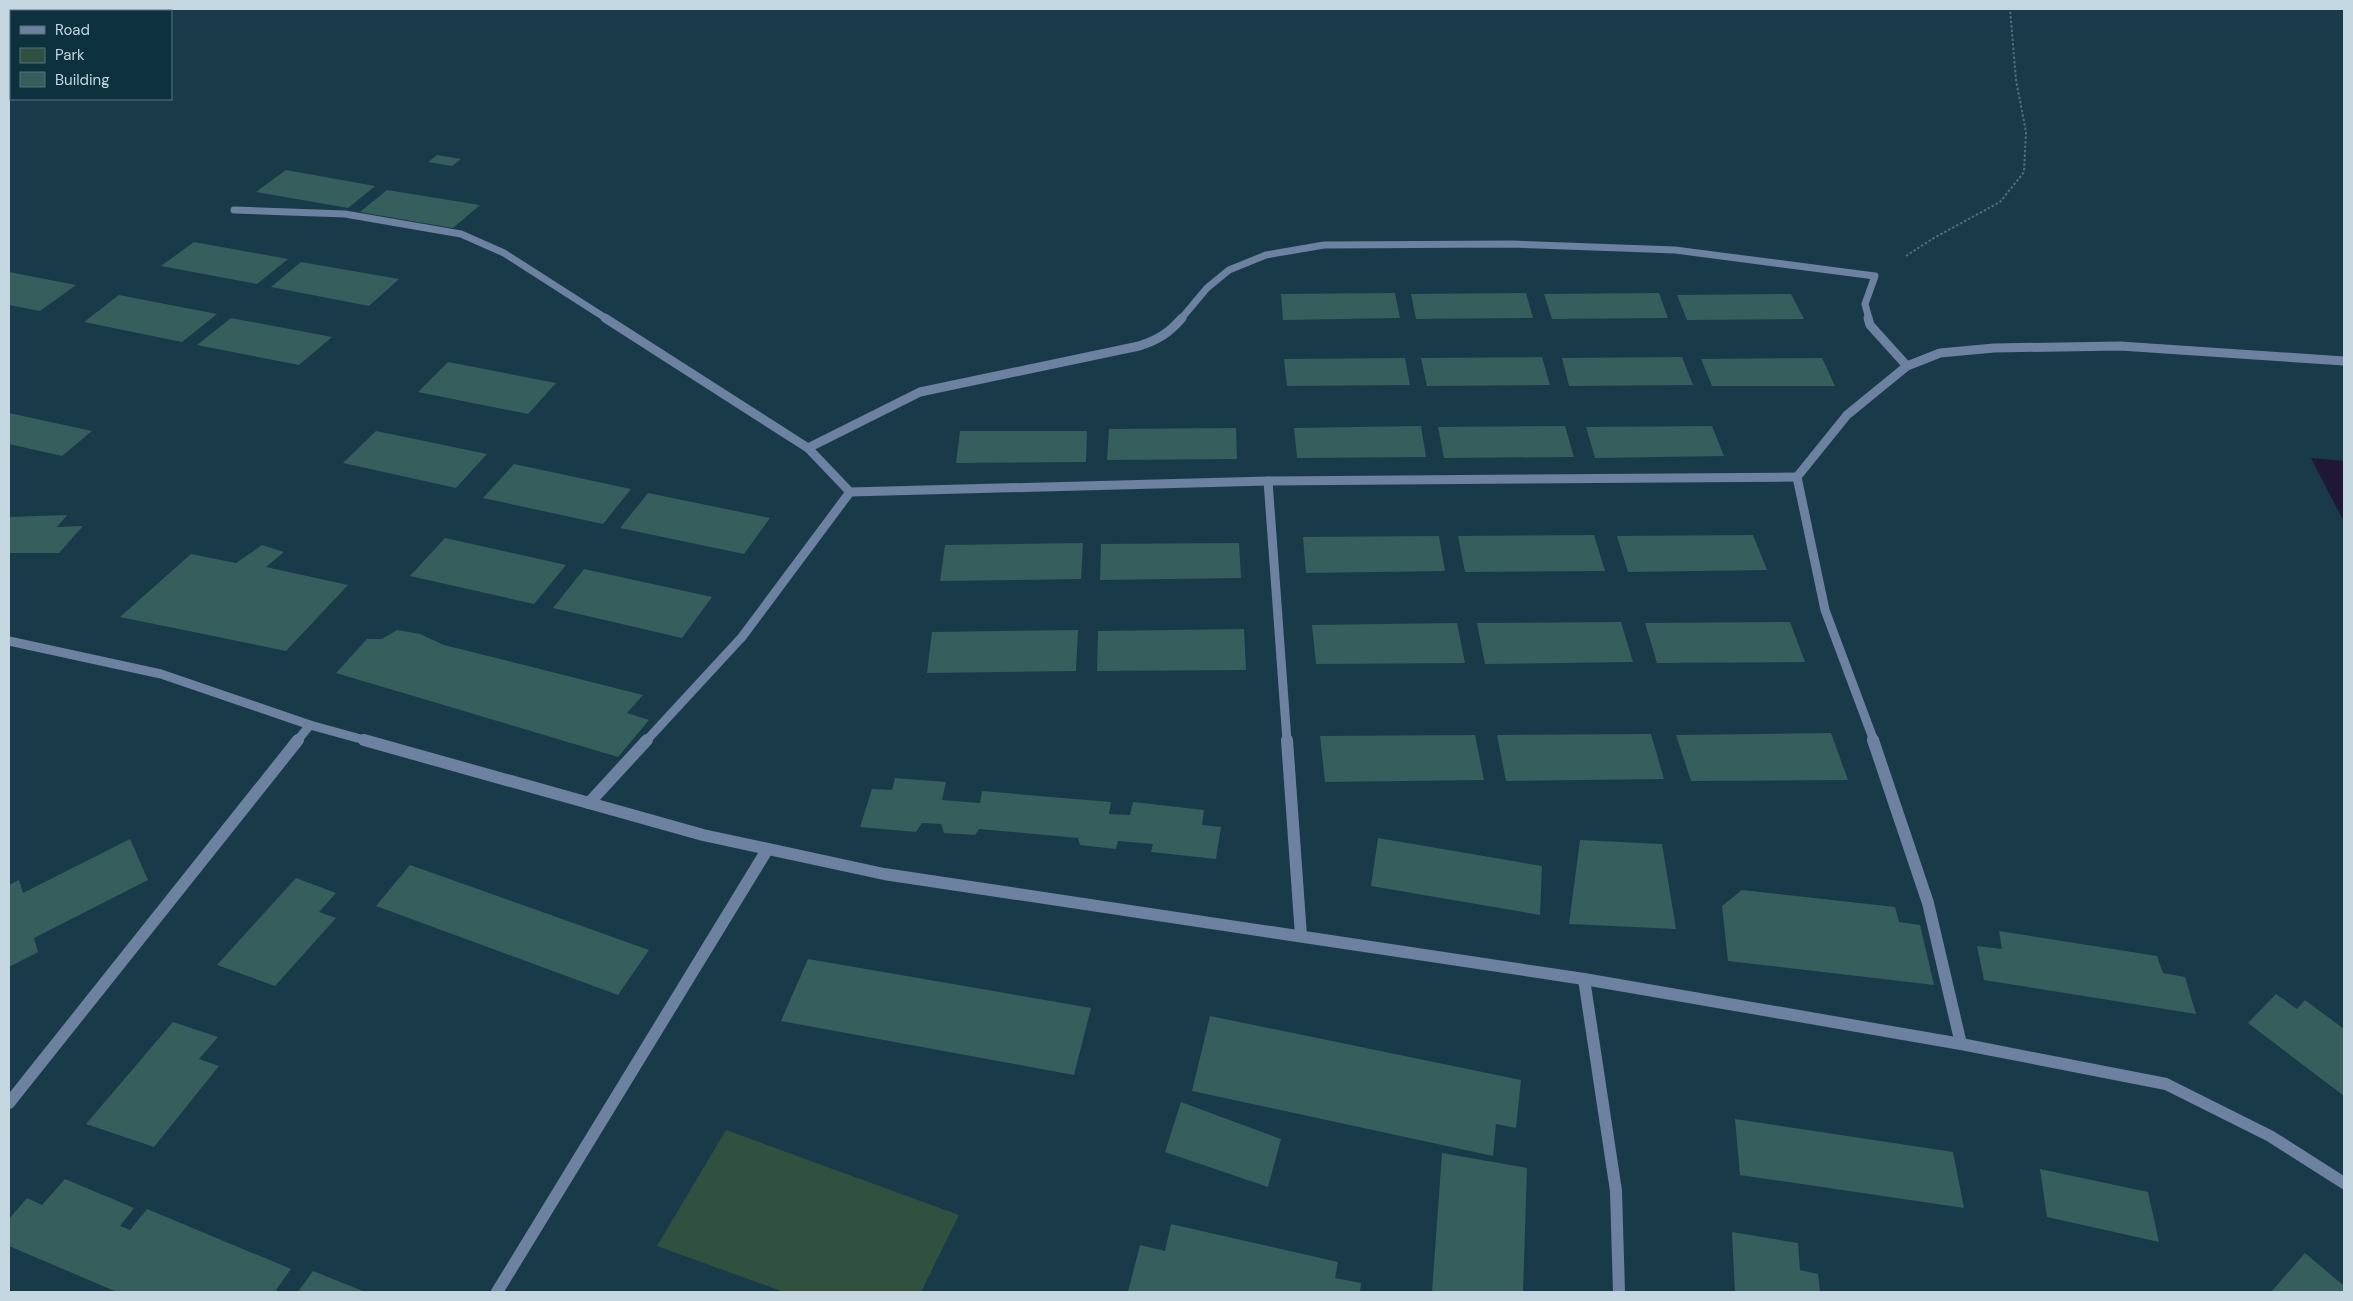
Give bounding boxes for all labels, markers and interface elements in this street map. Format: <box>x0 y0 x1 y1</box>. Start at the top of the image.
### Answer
legend <box>10 10 172 100</box>
text: Road <box>55 20 90 40</box>
text: Park <box>55 45 85 65</box>
text: Building <box>55 70 110 90</box>

